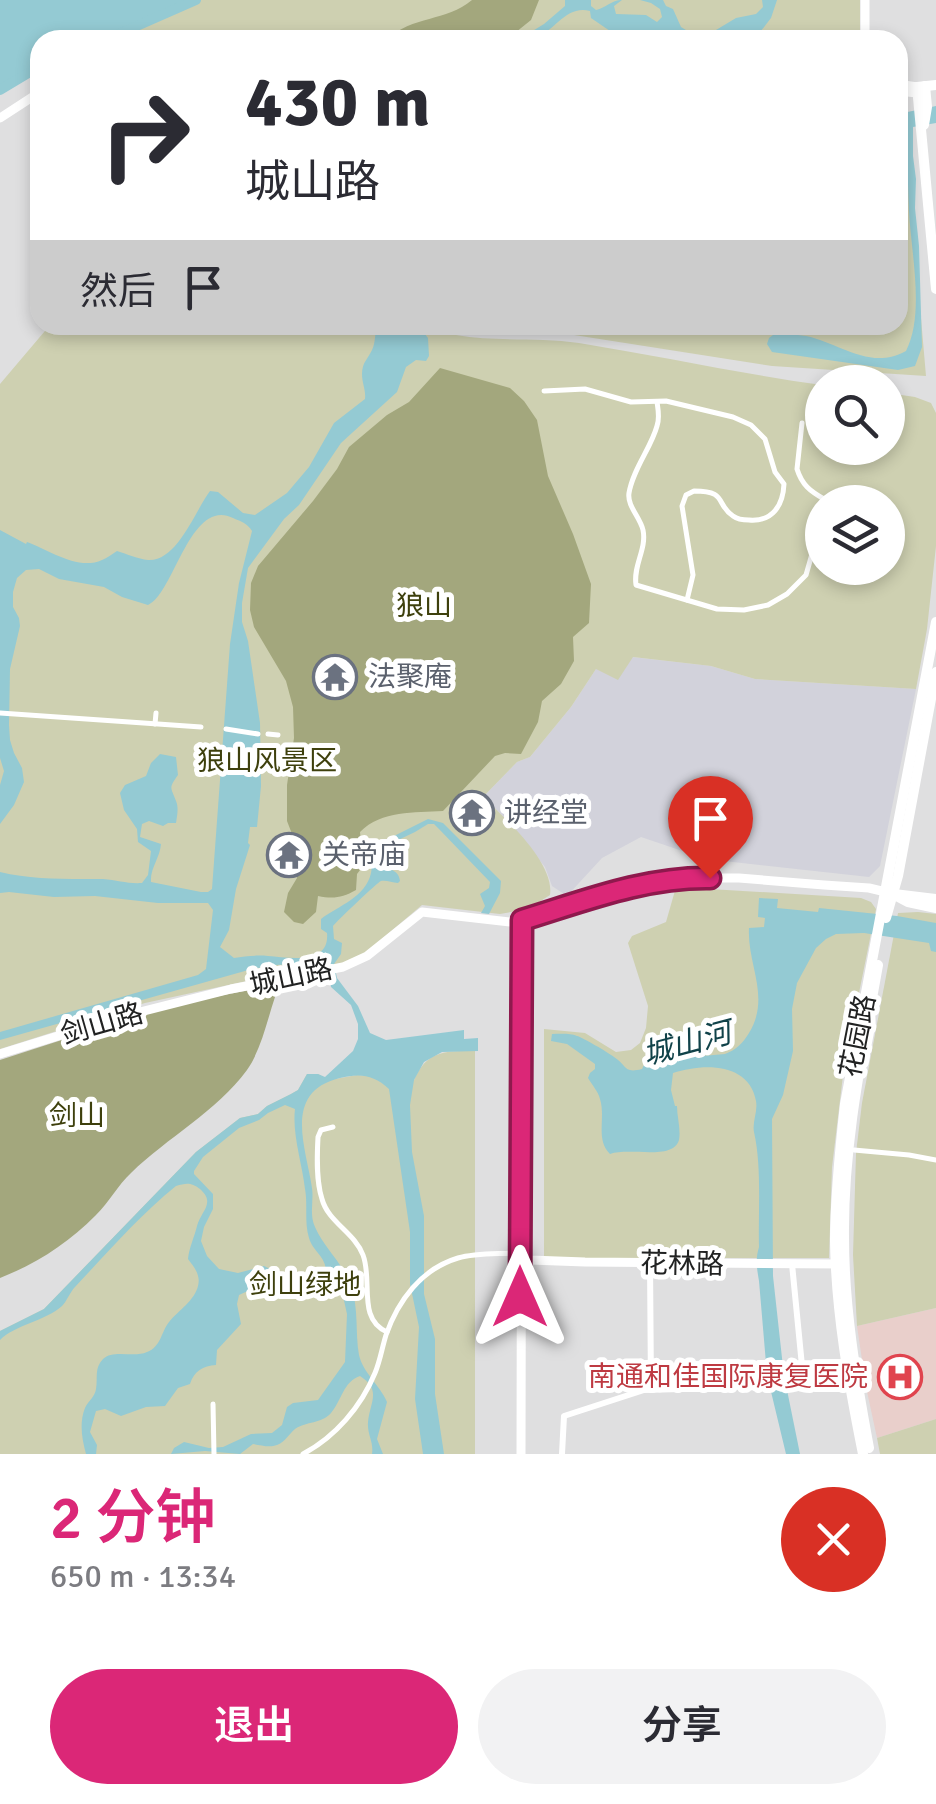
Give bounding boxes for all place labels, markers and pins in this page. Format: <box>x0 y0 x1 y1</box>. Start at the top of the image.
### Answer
temple icon: 法聚庵 <box>312 654 358 700</box>
place label: 法聚庵 <box>368 660 452 694</box>
pin <box>668 776 753 879</box>
temple icon: 讲经堂 <box>449 790 495 836</box>
place label: 讲经堂 <box>504 796 588 830</box>
temple icon: 关帝庙 <box>266 832 312 878</box>
place label: 关帝庙 <box>322 838 406 872</box>
hospital icon: 南通和佳国际康复医院 <box>877 1354 923 1400</box>
place label: 南通和佳国际康复医院 <box>588 1360 868 1394</box>

